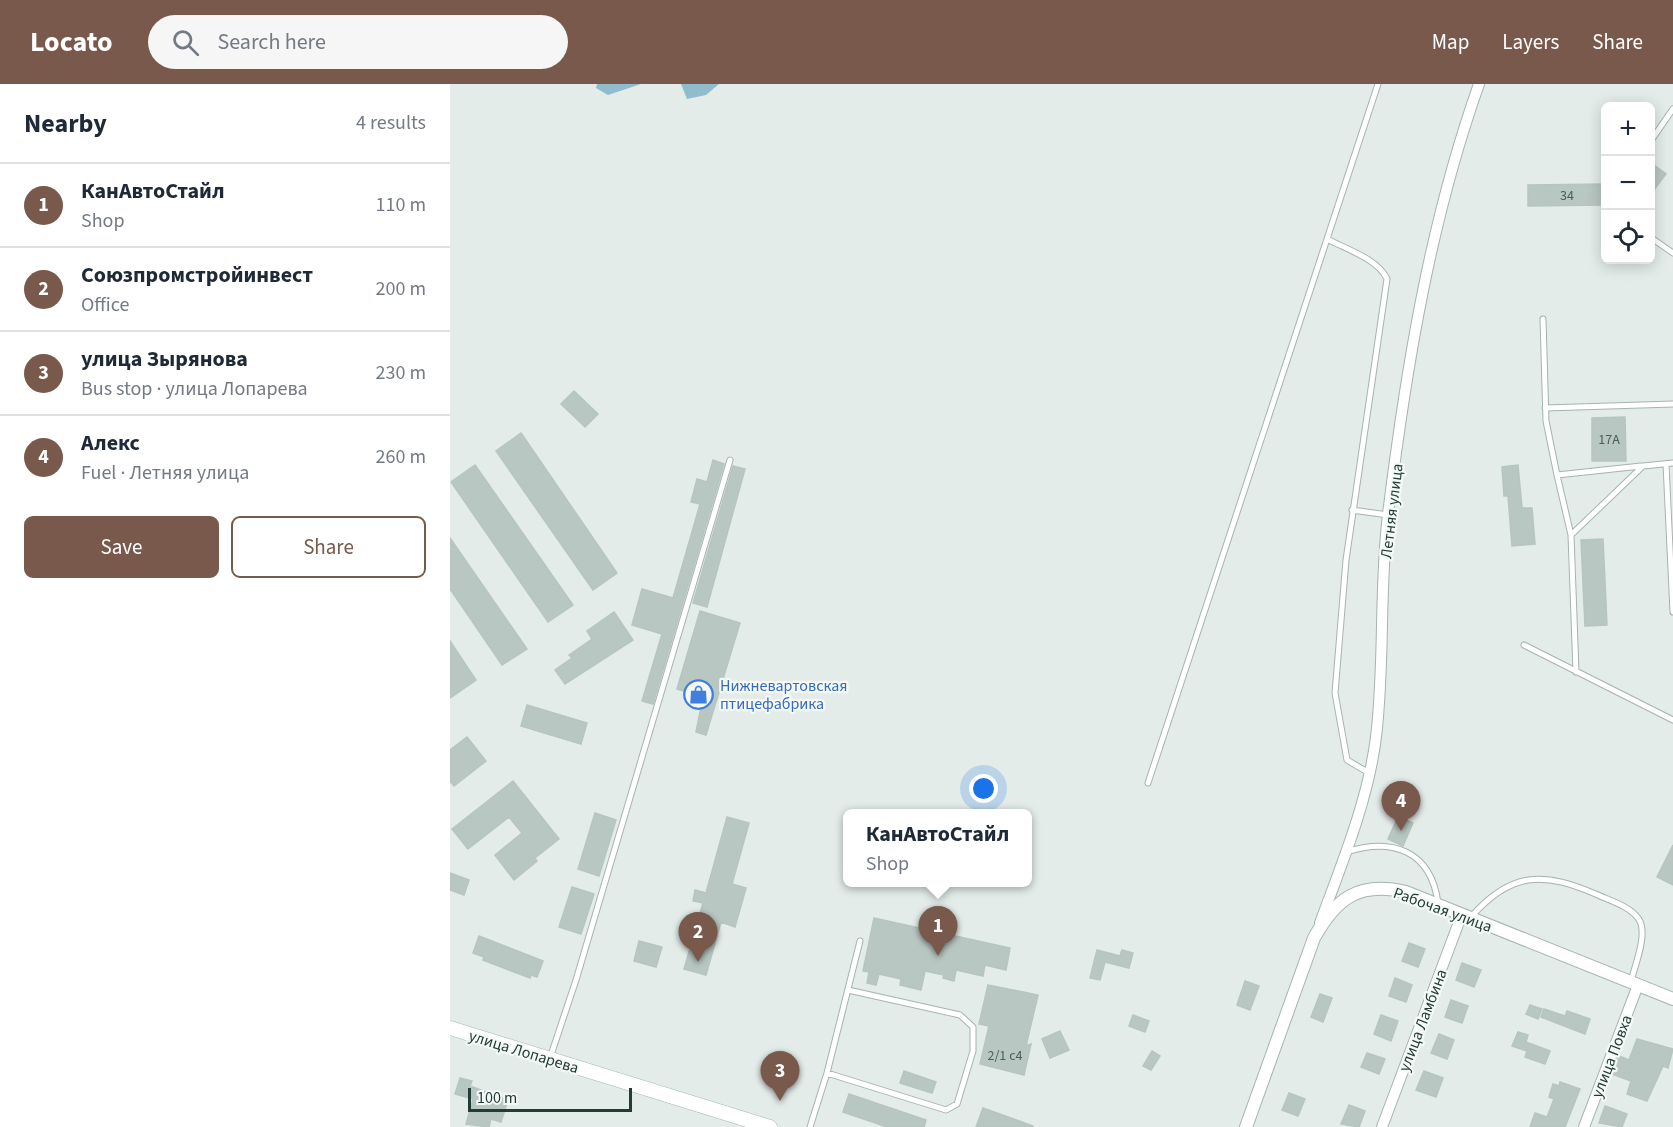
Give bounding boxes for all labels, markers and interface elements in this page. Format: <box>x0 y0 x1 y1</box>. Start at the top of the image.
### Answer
search box <box>148 15 568 69</box>
text: Locato <box>30 22 112 62</box>
icon: search <box>169 26 202 59</box>
text: Search here <box>217 26 326 58</box>
text: Map <box>1432 27 1469 57</box>
text: Layers <box>1502 27 1559 57</box>
text: Share <box>1592 27 1643 57</box>
map controls <box>1601 102 1655 264</box>
button: + <box>1601 102 1655 156</box>
text: Nearby <box>24 105 107 142</box>
text: 4 results <box>356 109 426 137</box>
button: − <box>1601 156 1655 210</box>
text: КанАвтоСтайл <box>81 175 225 207</box>
house number: 34 <box>1560 186 1574 206</box>
text: 1 <box>38 191 49 219</box>
text: 110 m <box>376 191 426 219</box>
text: Shop <box>81 207 125 235</box>
button: locate <box>1601 210 1655 264</box>
text: Союзпромстройинвест <box>81 259 313 291</box>
text: 2 <box>38 275 49 303</box>
text: 200 m <box>376 275 426 303</box>
text: Office <box>81 291 129 319</box>
text: улица Зырянова <box>81 343 248 375</box>
text: 3 <box>38 359 49 387</box>
text: 230 m <box>376 359 426 387</box>
text: Bus stop · улица Лопарева <box>81 375 308 403</box>
text: Алекс <box>81 427 140 459</box>
house number: 17А <box>1598 430 1620 450</box>
text: 4 <box>38 443 49 471</box>
text: 260 m <box>376 443 426 471</box>
text: Fuel · Летняя улица <box>81 459 249 487</box>
street label: Летняя улица <box>1375 462 1409 560</box>
button: Save <box>24 516 219 578</box>
button: Share <box>231 516 426 578</box>
place label: Нижневартовская птицефабрика <box>720 675 848 715</box>
shop icon: Нижневартовская птицефабрика <box>683 678 715 710</box>
your location <box>969 774 998 803</box>
pin: 4 <box>1382 782 1420 831</box>
popup <box>843 809 1032 887</box>
text: КанАвтоСтайл <box>866 818 1009 850</box>
text: Shop <box>866 850 909 878</box>
street label: Рабочая улица <box>1390 882 1495 938</box>
pin: 1 <box>918 906 958 956</box>
pin: 2 <box>678 912 718 962</box>
street label: улица Ламбина <box>1393 966 1453 1075</box>
street label: улица Повха <box>1586 1012 1638 1101</box>
street label: улица Лопарева <box>466 1025 581 1079</box>
house number: 2/1 с4 <box>988 1046 1023 1066</box>
pin: 3 <box>760 1052 800 1101</box>
scale bar <box>468 1085 632 1112</box>
text: 100 m <box>477 1087 517 1109</box>

